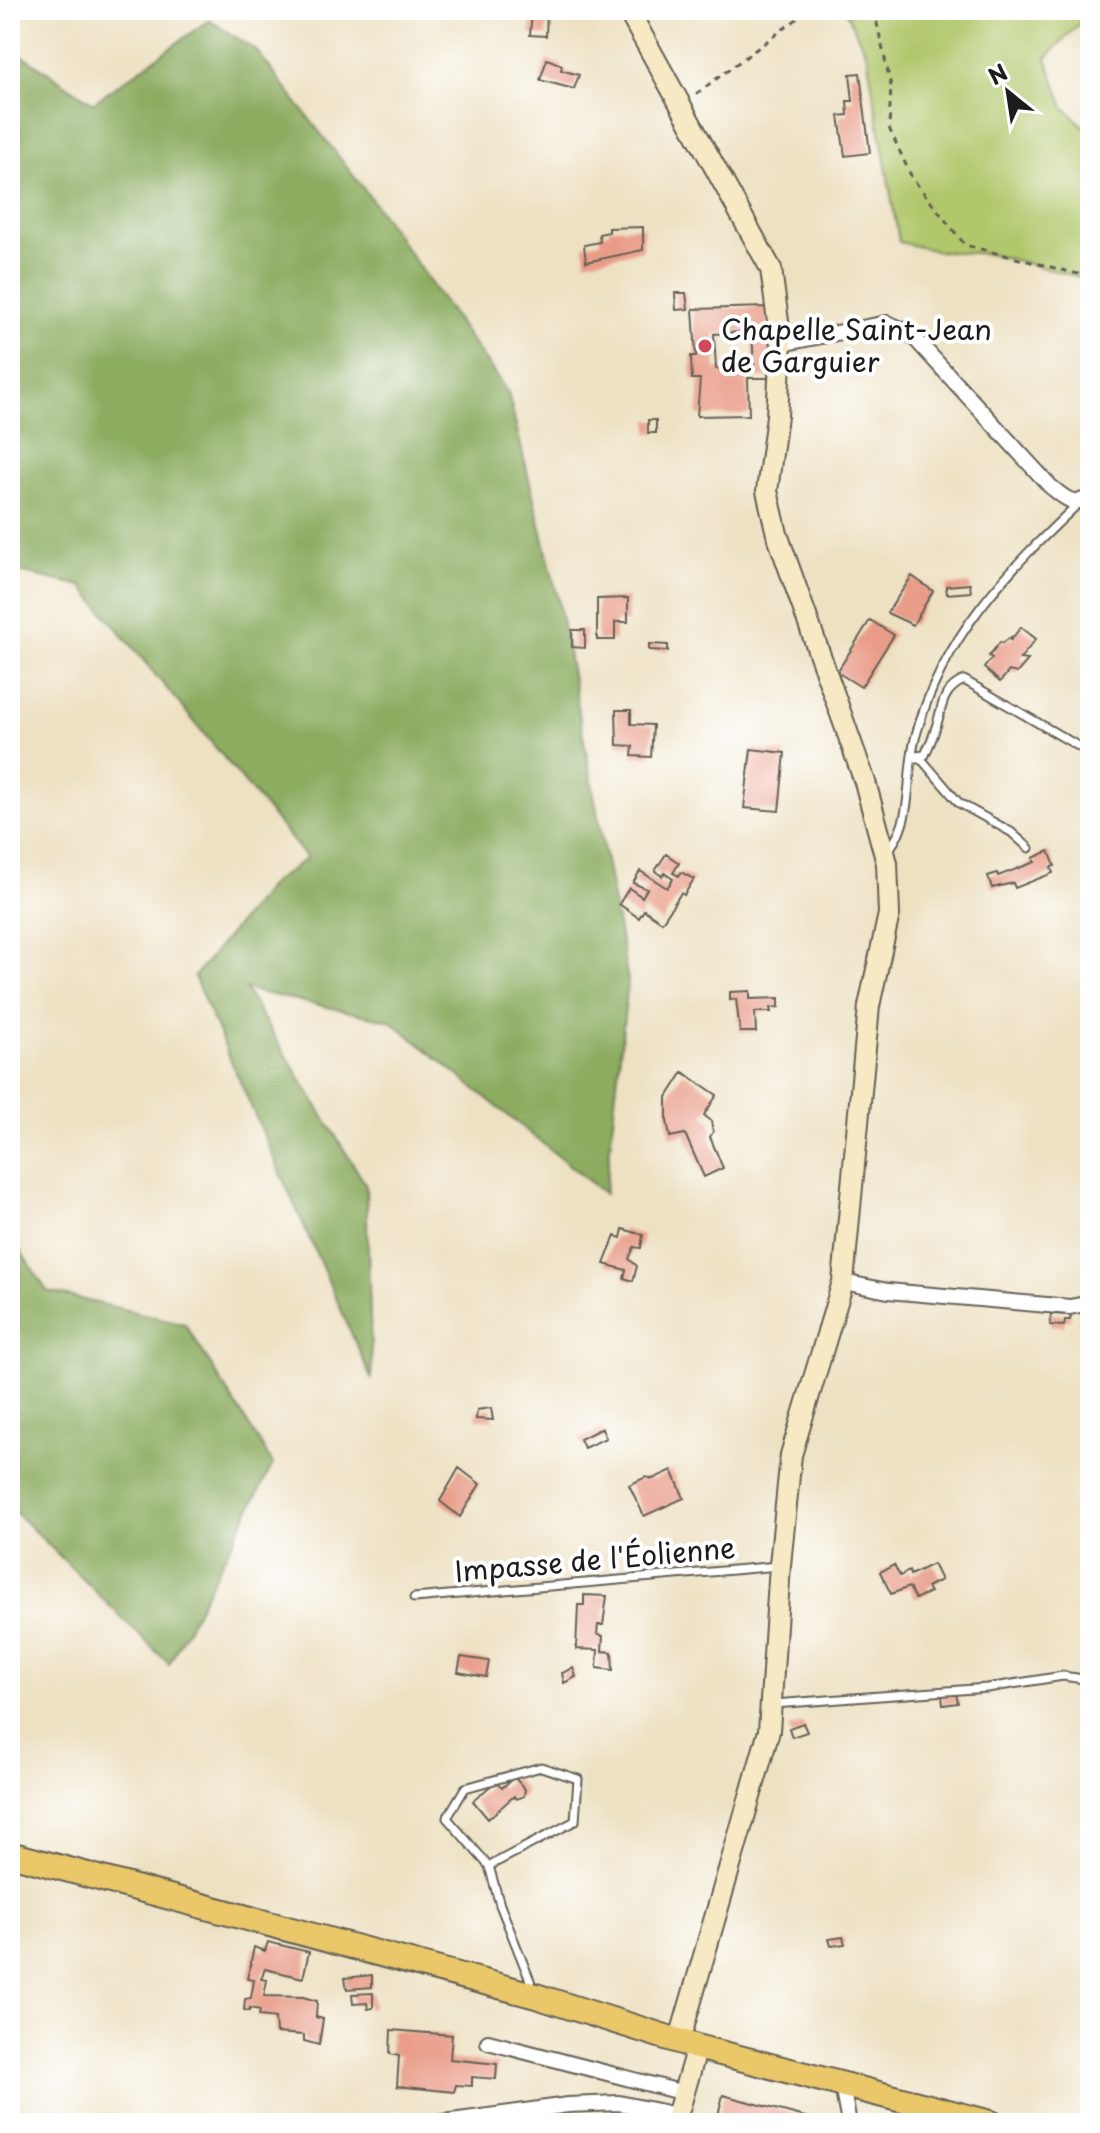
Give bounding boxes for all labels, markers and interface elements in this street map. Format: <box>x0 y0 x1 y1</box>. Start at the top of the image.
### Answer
north arrow <box>968 52 1048 132</box>
text: N <box>981 55 1013 92</box>
place label: Chapelle Saint-Jean de Garguier <box>721 307 992 382</box>
marker: Chapelle Saint-Jean de Garguier <box>696 337 714 355</box>
street label: Impasse de l'Éolienne <box>453 1525 737 1592</box>

